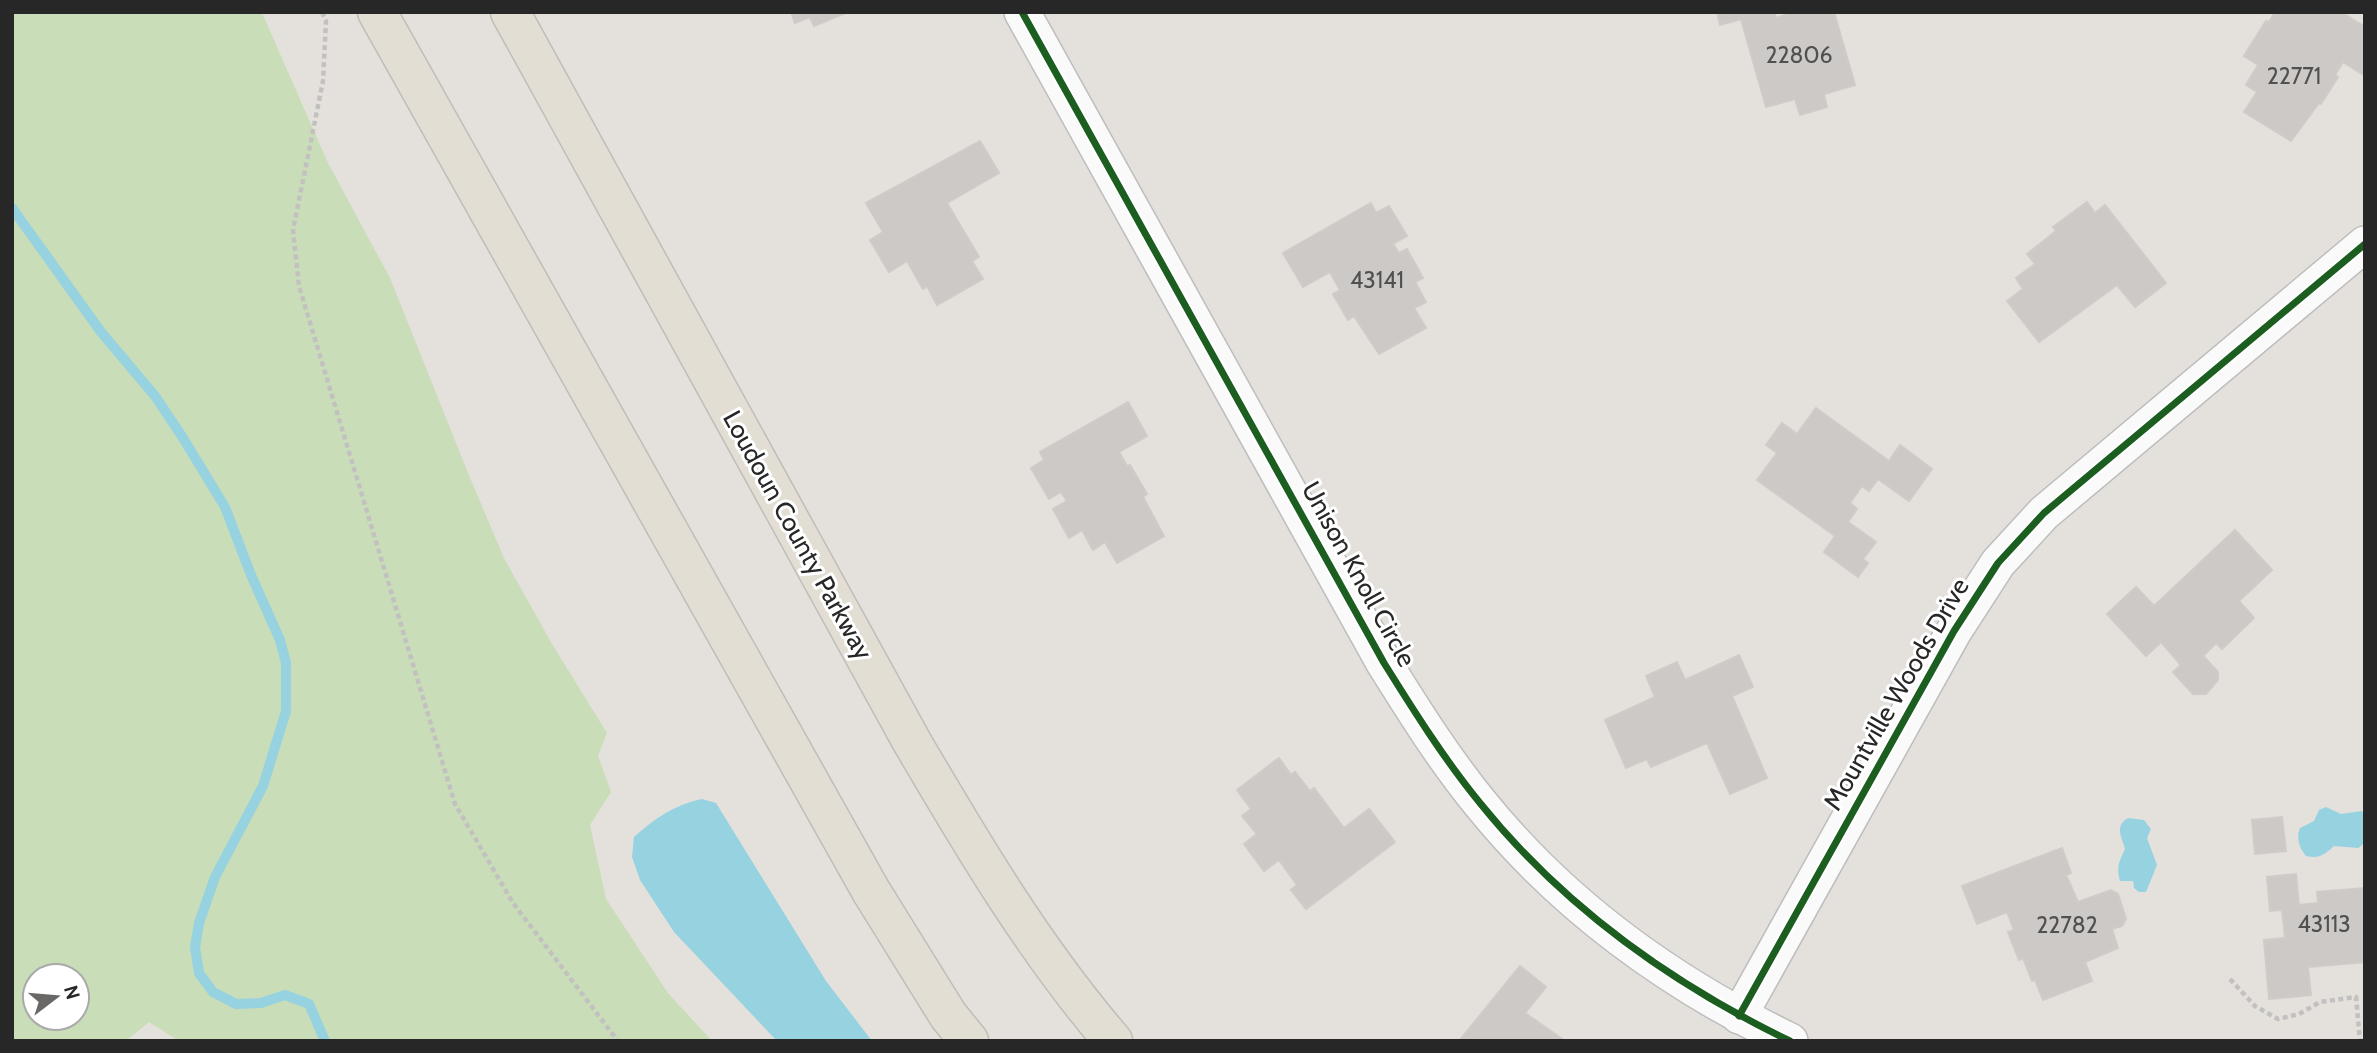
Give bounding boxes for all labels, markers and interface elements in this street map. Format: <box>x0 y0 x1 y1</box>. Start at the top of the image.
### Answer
house number: 22806 <box>1765 41 1833 69</box>
house number: 22771 <box>2267 62 2321 90</box>
house number: 43141 <box>1350 266 1404 294</box>
street label: Loudoun County Parkway <box>716 405 880 665</box>
street label: Unison Knoll Circle <box>1295 476 1423 672</box>
street label: Mountville Woods Drive <box>1816 572 1976 816</box>
house number: 43113 <box>2297 910 2351 938</box>
house number: 22782 <box>2036 911 2098 939</box>
north arrow <box>21 962 91 1032</box>
text: N <box>59 983 85 1002</box>

